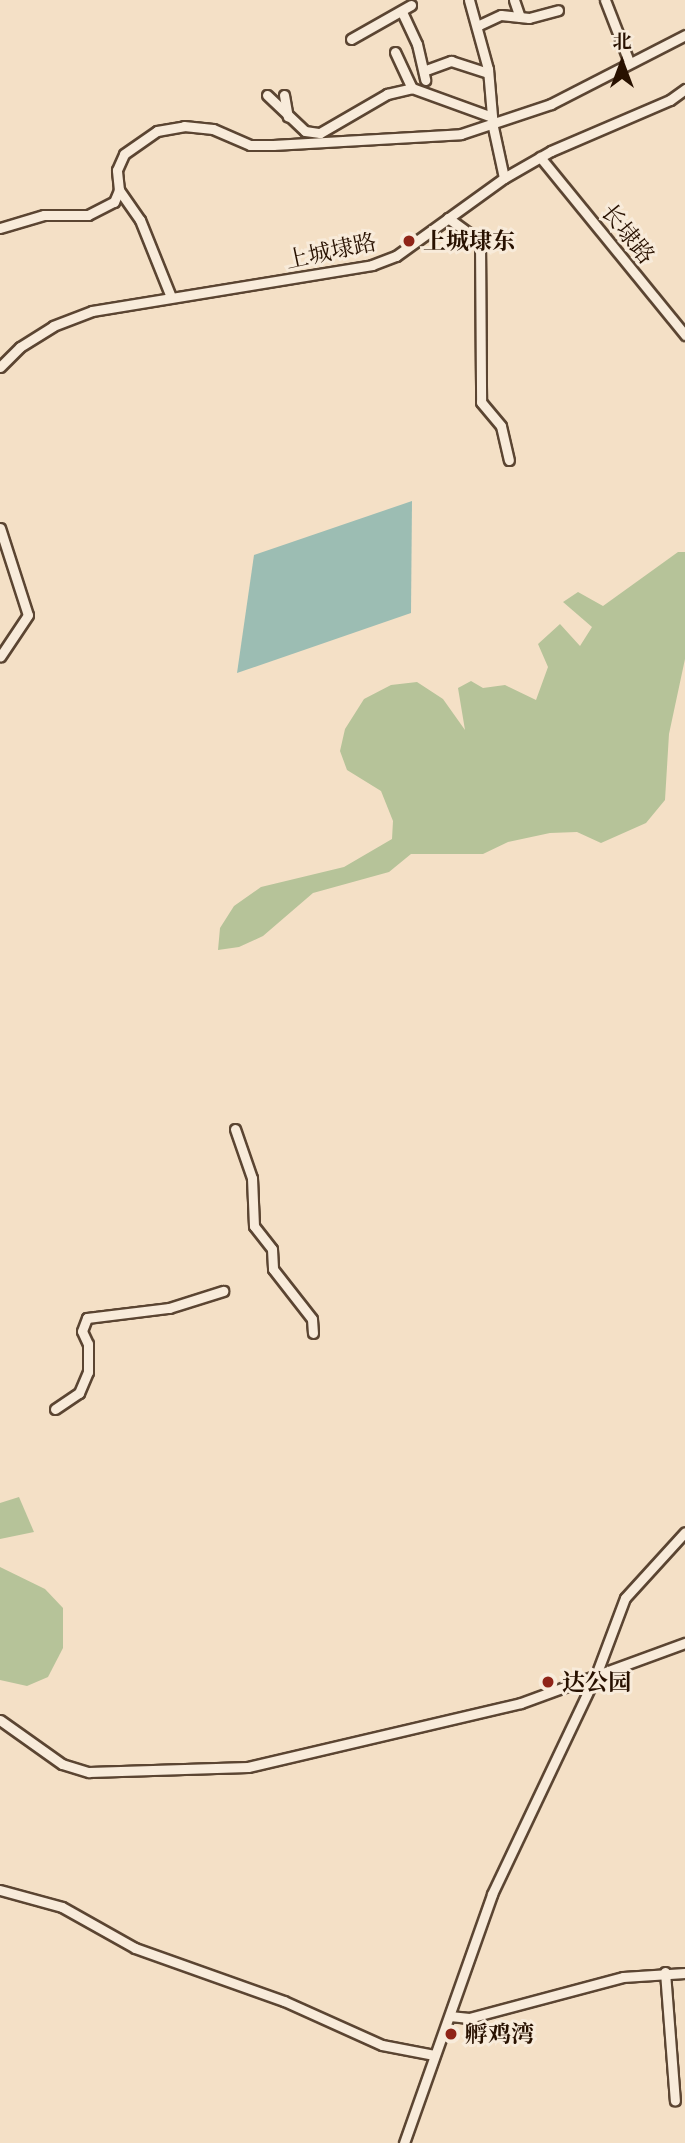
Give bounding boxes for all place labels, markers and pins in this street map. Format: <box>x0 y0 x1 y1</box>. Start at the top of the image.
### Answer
place label: 上城埭东 <box>423 227 515 255</box>
marker: 上城埭东 <box>401 233 417 249</box>
place label: 达公园 <box>562 1668 631 1696</box>
marker: 达公园 <box>540 1674 556 1690</box>
place label: 孵鸡湾 <box>465 2020 534 2048</box>
marker: 孵鸡湾 <box>443 2026 459 2042</box>

